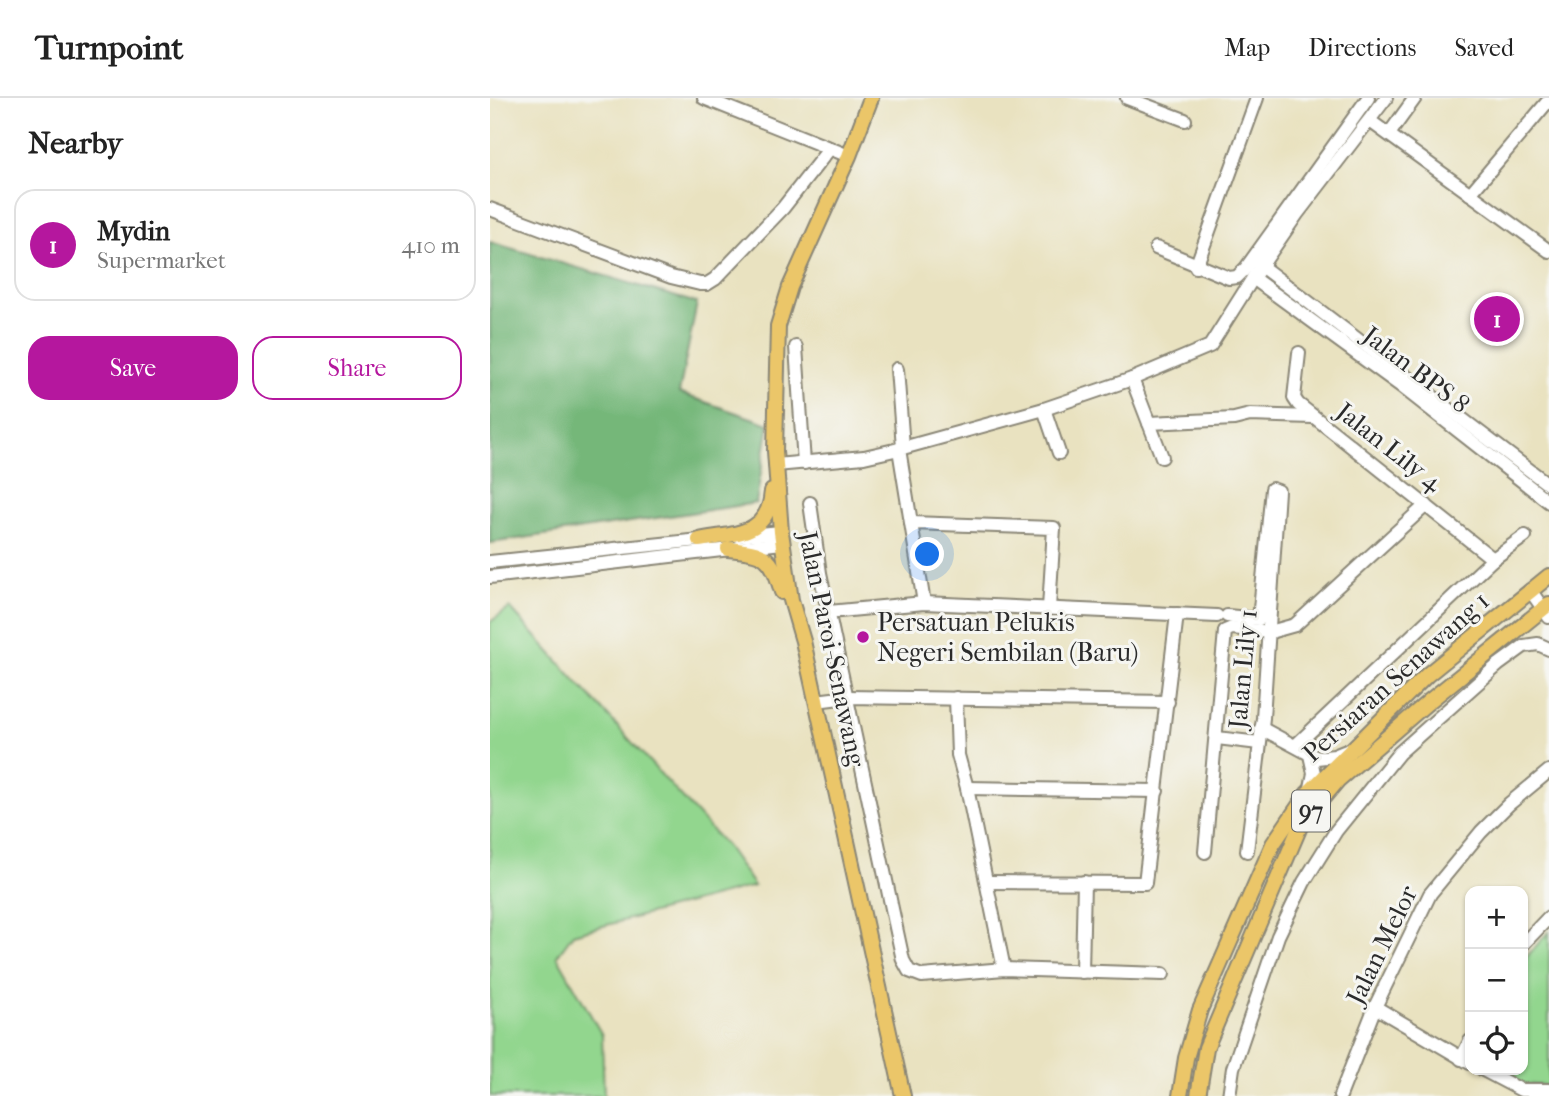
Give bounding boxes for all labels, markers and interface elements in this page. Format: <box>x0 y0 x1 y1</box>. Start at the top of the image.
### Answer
text: Turnpoint <box>35 29 183 68</box>
text: Map <box>1224 34 1270 62</box>
text: Directions <box>1308 34 1416 62</box>
text: Saved <box>1454 34 1514 62</box>
text: Nearby <box>28 126 123 161</box>
text: Mydin <box>97 216 170 247</box>
text: 1 <box>49 232 57 259</box>
text: 410 m <box>402 232 460 259</box>
text: Supermarket <box>97 247 226 274</box>
pin: 1 <box>1474 293 1520 345</box>
street label: Jalan BPS 8 <box>1355 319 1476 420</box>
button: Save <box>28 336 238 400</box>
button: Share <box>252 336 462 400</box>
street label: Jalan Lily 4 <box>1328 395 1449 498</box>
street label: Jalan Paroi-Senawang <box>791 527 872 771</box>
your location <box>910 537 944 571</box>
street label: Persiaran Senawang 1 <box>1296 585 1496 769</box>
place label: Persatuan Pelukis Negeri Sembilan (Baru) <box>877 607 1139 668</box>
street label: Jalan Lily 1 <box>1222 608 1264 732</box>
marker: Persatuan Pelukis Negeri Sembilan (Baru) <box>855 629 871 645</box>
road number: 97 <box>1292 790 1330 832</box>
street label: Jalan Melor <box>1339 880 1424 1011</box>
map controls <box>1465 886 1528 1075</box>
button: + <box>1465 886 1528 949</box>
button: − <box>1465 949 1528 1012</box>
button: locate <box>1465 1012 1528 1075</box>

